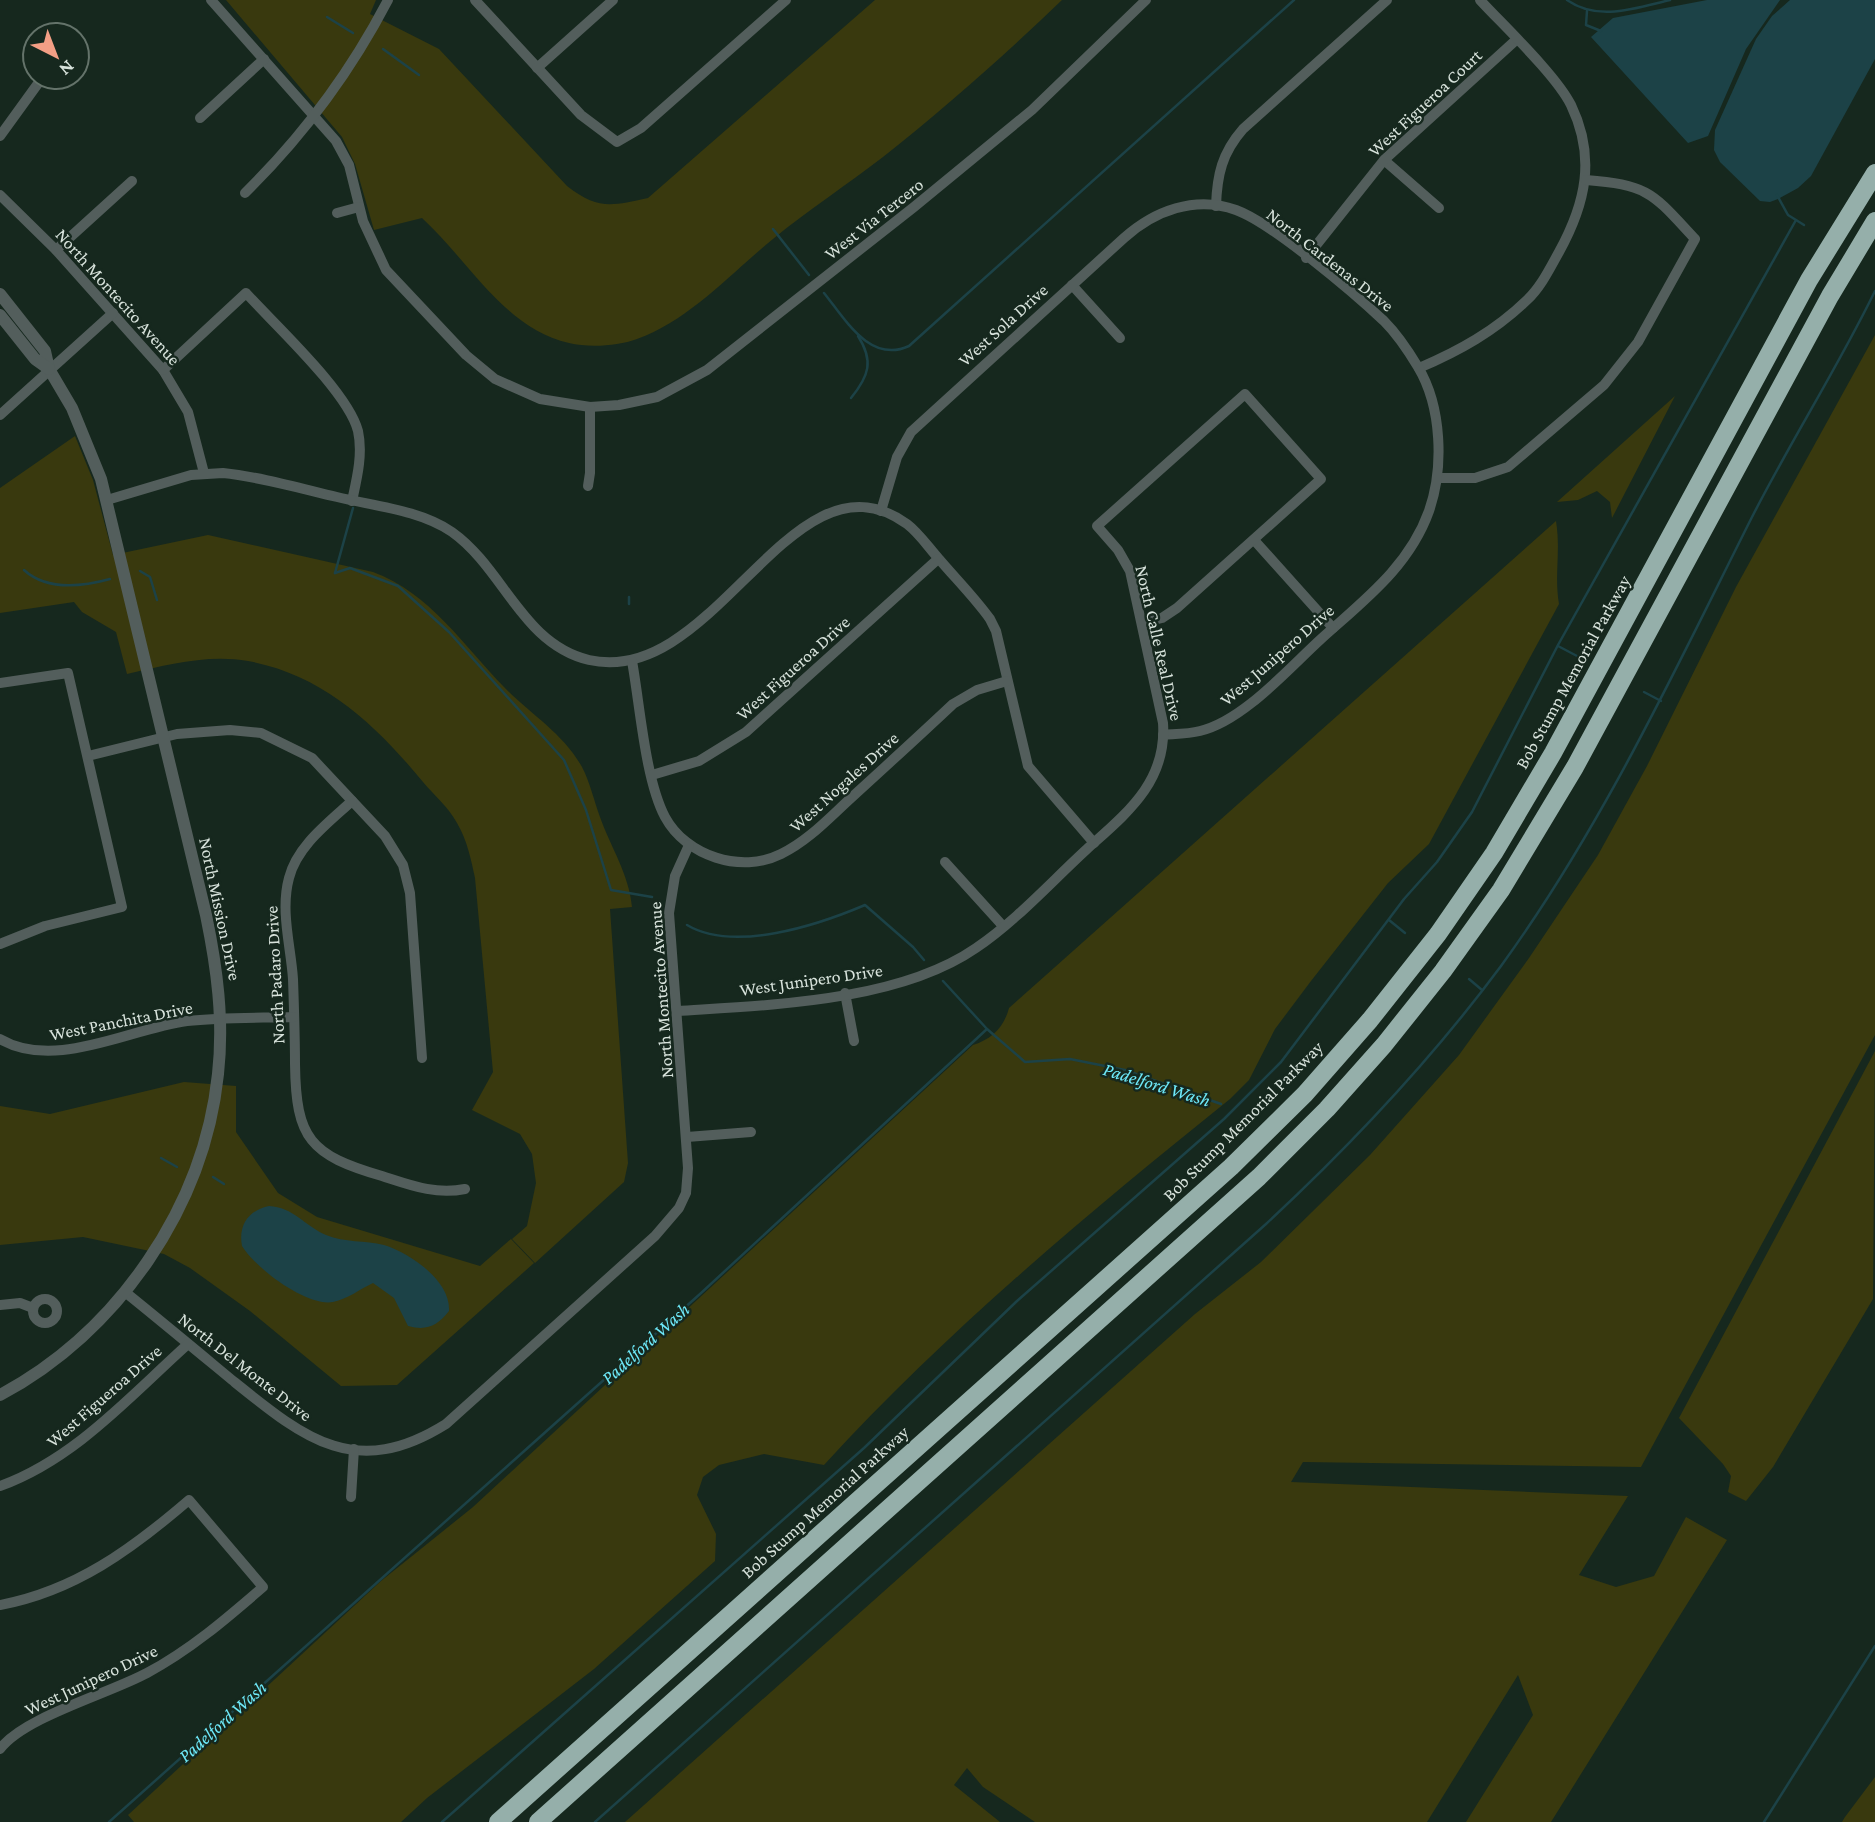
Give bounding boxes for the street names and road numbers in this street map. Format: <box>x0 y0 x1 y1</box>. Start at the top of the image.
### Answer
street label: West Figueroa Court <box>1364 45 1487 161</box>
street label: West Via Tercero <box>821 174 927 264</box>
street label: North Cardenas Drive <box>1262 204 1398 316</box>
street label: North Montecito Avenue <box>51 225 185 369</box>
street label: West Sola Drive <box>954 280 1052 370</box>
street label: North Calle Real Drive <box>1131 563 1187 723</box>
street label: Bob Stump Memorial Parkway <box>1511 571 1635 772</box>
street label: West Junipero Drive <box>1216 600 1338 710</box>
street label: West Figueroa Drive <box>732 612 854 724</box>
street label: West Nogales Drive <box>785 728 903 836</box>
street label: North Mission Drive <box>195 836 245 982</box>
street label: North Montecito Avenue <box>645 901 677 1079</box>
street label: North Padaro Drive <box>261 905 289 1045</box>
street label: West Junipero Drive <box>738 960 884 1000</box>
street label: West Panchita Drive <box>48 997 194 1045</box>
street label: Bob Stump Memorial Parkway <box>1159 1036 1328 1205</box>
street label: North Del Monte Drive <box>174 1309 316 1425</box>
street label: West Figueroa Drive <box>43 1341 166 1451</box>
street label: Bob Stump Memorial Parkway <box>737 1421 913 1582</box>
street label: West Junipero Drive <box>21 1640 161 1720</box>

